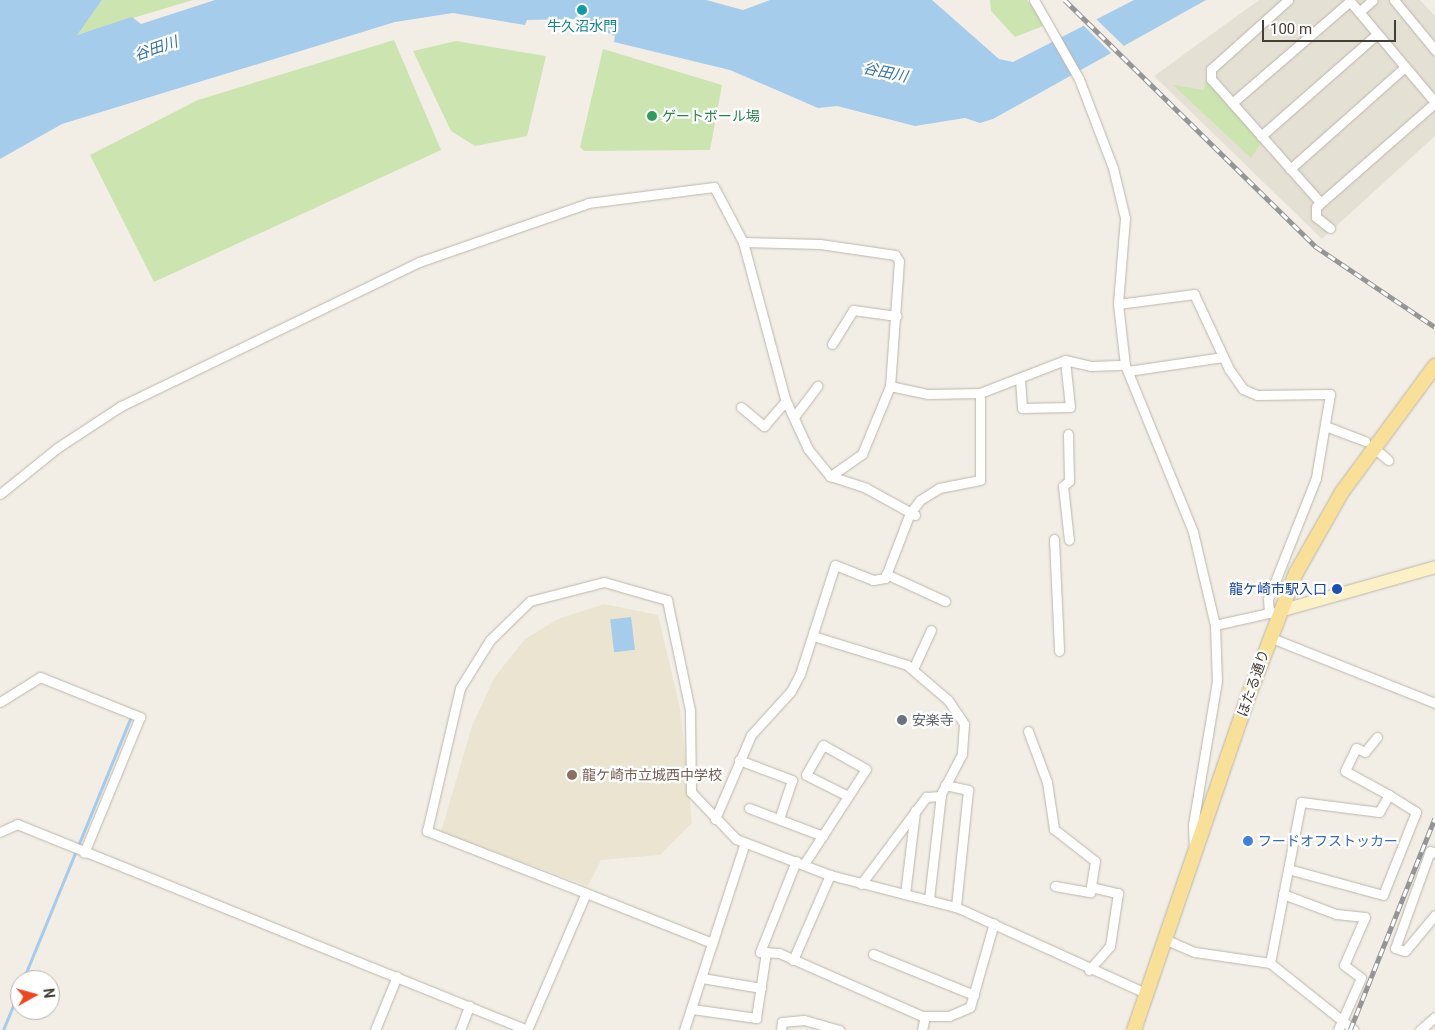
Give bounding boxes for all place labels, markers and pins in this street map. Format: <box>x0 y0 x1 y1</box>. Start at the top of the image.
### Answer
marker: 牛久沼水門 <box>576 4 588 16</box>
place label: 牛久沼水門 <box>547 18 617 34</box>
place label: ゲートボール場 <box>662 108 760 124</box>
marker: ゲートボール場 <box>646 110 658 122</box>
place label: 龍ケ崎市駅入口 <box>1229 581 1327 597</box>
marker: 龍ケ崎市駅入口 <box>1331 583 1343 595</box>
place label: 安楽寺 <box>912 712 954 728</box>
marker: 安楽寺 <box>896 714 908 726</box>
place label: 龍ケ崎市立城西中学校 <box>582 767 722 783</box>
marker: 龍ケ崎市立城西中学校 <box>566 769 578 781</box>
place label: フードオフストッカー <box>1258 833 1398 849</box>
marker: フードオフストッカー <box>1242 835 1254 847</box>

